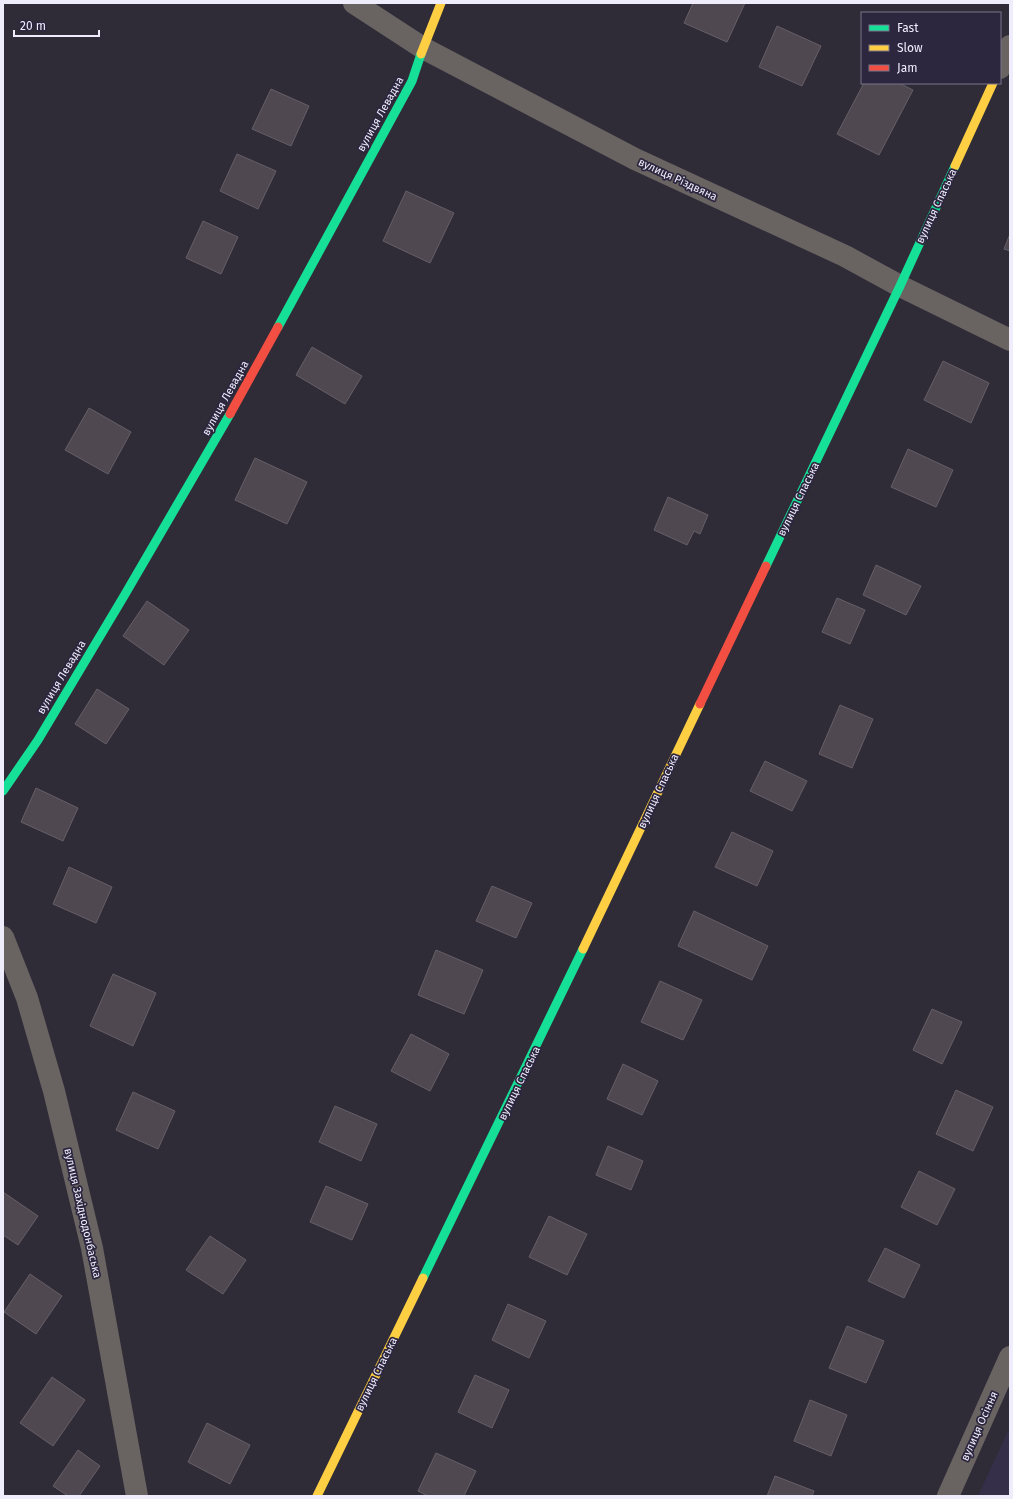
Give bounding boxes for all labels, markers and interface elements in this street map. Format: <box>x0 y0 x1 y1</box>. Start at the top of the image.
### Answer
scale bar <box>14 12 99 38</box>
legend <box>861 12 1001 84</box>
text: 20 m <box>20 19 46 33</box>
text: Fast <box>897 21 919 35</box>
text: Slow <box>897 41 923 55</box>
text: Jam <box>897 61 917 75</box>
street label: вулиця Левадна <box>354 74 406 154</box>
street label: вулиця Різдвяна <box>636 156 719 203</box>
street label: вулиця Спаська <box>914 167 959 245</box>
street label: вулиця Левадна <box>199 358 251 438</box>
street label: вулиця Спаська <box>775 460 822 538</box>
street label: вулиця Левадна <box>34 638 89 716</box>
street label: вулиця Спаська <box>636 752 681 830</box>
street label: вулиця Спаська <box>496 1044 543 1122</box>
street label: вулиця Західнодонбаська <box>61 1147 104 1279</box>
street label: вулиця Спаська <box>353 1335 400 1413</box>
street label: вулиця Осіння <box>958 1389 1001 1463</box>

